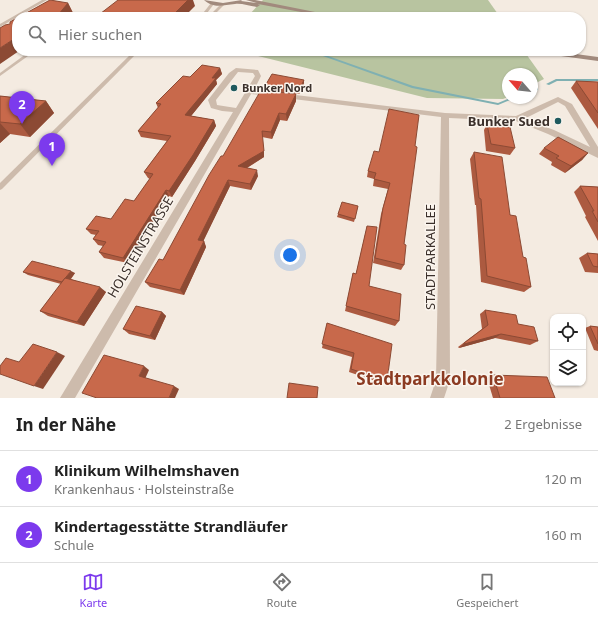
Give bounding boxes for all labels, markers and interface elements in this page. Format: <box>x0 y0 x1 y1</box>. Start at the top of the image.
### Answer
search box <box>12 12 586 56</box>
icon: search <box>26 23 48 45</box>
text: Hier suchen <box>58 24 142 44</box>
north arrow <box>502 68 538 104</box>
place label: Bunker Nord <box>242 80 312 95</box>
marker: Bunker Nord <box>229 83 239 93</box>
pin: 2 <box>9 91 35 124</box>
place label: Bunker Sued <box>468 112 550 130</box>
marker: Bunker Sued <box>553 116 563 126</box>
pin: 1 <box>39 133 65 166</box>
street label: HOLSTEINSTRASSE <box>103 193 177 301</box>
street label: STADTPARKALLEE <box>421 204 439 310</box>
your location <box>280 245 300 265</box>
map controls <box>550 314 586 386</box>
button: locate <box>550 314 586 350</box>
button: layers <box>550 350 586 386</box>
district label: Stadtparkkolonie <box>356 367 504 390</box>
text: In der Nähe <box>16 413 116 436</box>
text: 2 Ergebnisse <box>504 415 582 433</box>
text: Klinikum Wilhelmshaven <box>54 460 240 480</box>
text: 1 <box>25 470 33 488</box>
text: 120 m <box>544 470 582 488</box>
text: Krankenhaus · Holsteinstraße <box>54 480 234 498</box>
text: Kindertagesstätte Strandläufer <box>54 516 288 536</box>
text: 2 <box>25 526 33 544</box>
text: 160 m <box>544 526 582 544</box>
text: Schule <box>54 536 94 554</box>
tab: Karte <box>80 571 107 610</box>
tab: Route <box>267 571 297 610</box>
tab: Gespeichert <box>456 571 518 610</box>

